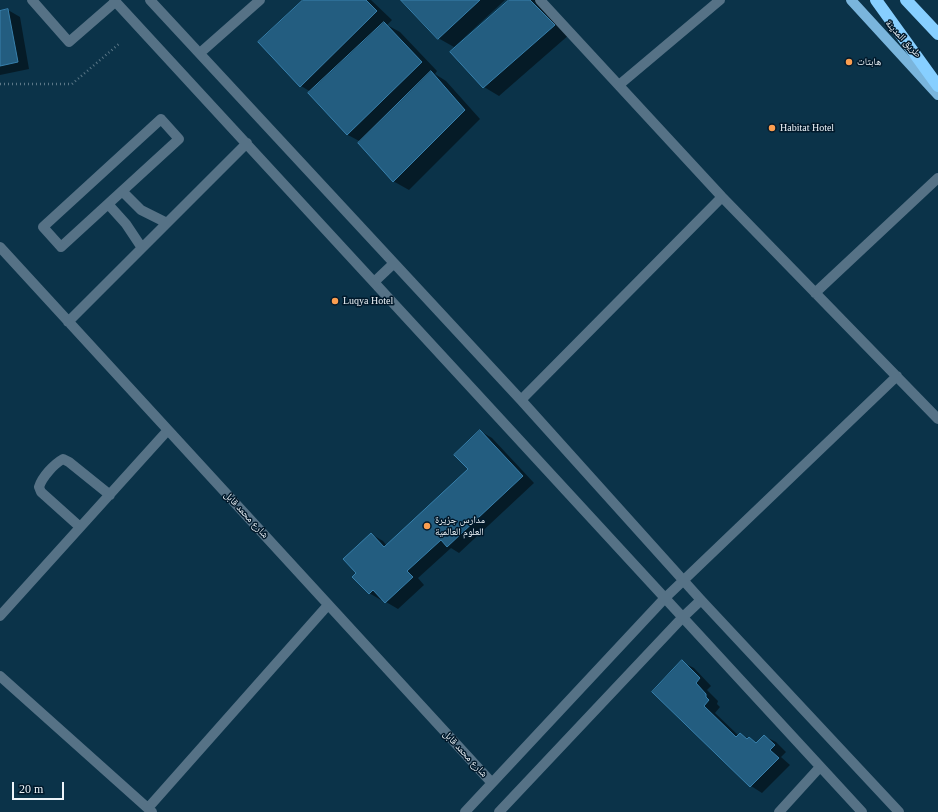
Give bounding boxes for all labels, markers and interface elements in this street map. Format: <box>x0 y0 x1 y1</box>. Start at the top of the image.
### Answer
street label: طريق المدينة <box>883 18 923 60</box>
place label: هابتات <box>857 56 881 68</box>
marker: هابتات <box>844 57 854 67</box>
place label: Habitat Hotel <box>780 122 834 134</box>
marker: Habitat Hotel <box>767 123 777 133</box>
place label: Luqya Hotel <box>343 295 393 307</box>
marker: Luqya Hotel <box>330 296 340 306</box>
street label: شارع محمد قابل <box>221 489 271 541</box>
place label: مدارس جزيرة العلوم العالمية <box>435 514 485 538</box>
marker: مدارس جزيرة العلوم العالمية <box>422 521 432 531</box>
street label: شارع محمد قابل <box>440 728 490 780</box>
scale bar <box>14 774 66 800</box>
text: 20 m <box>19 782 43 796</box>

